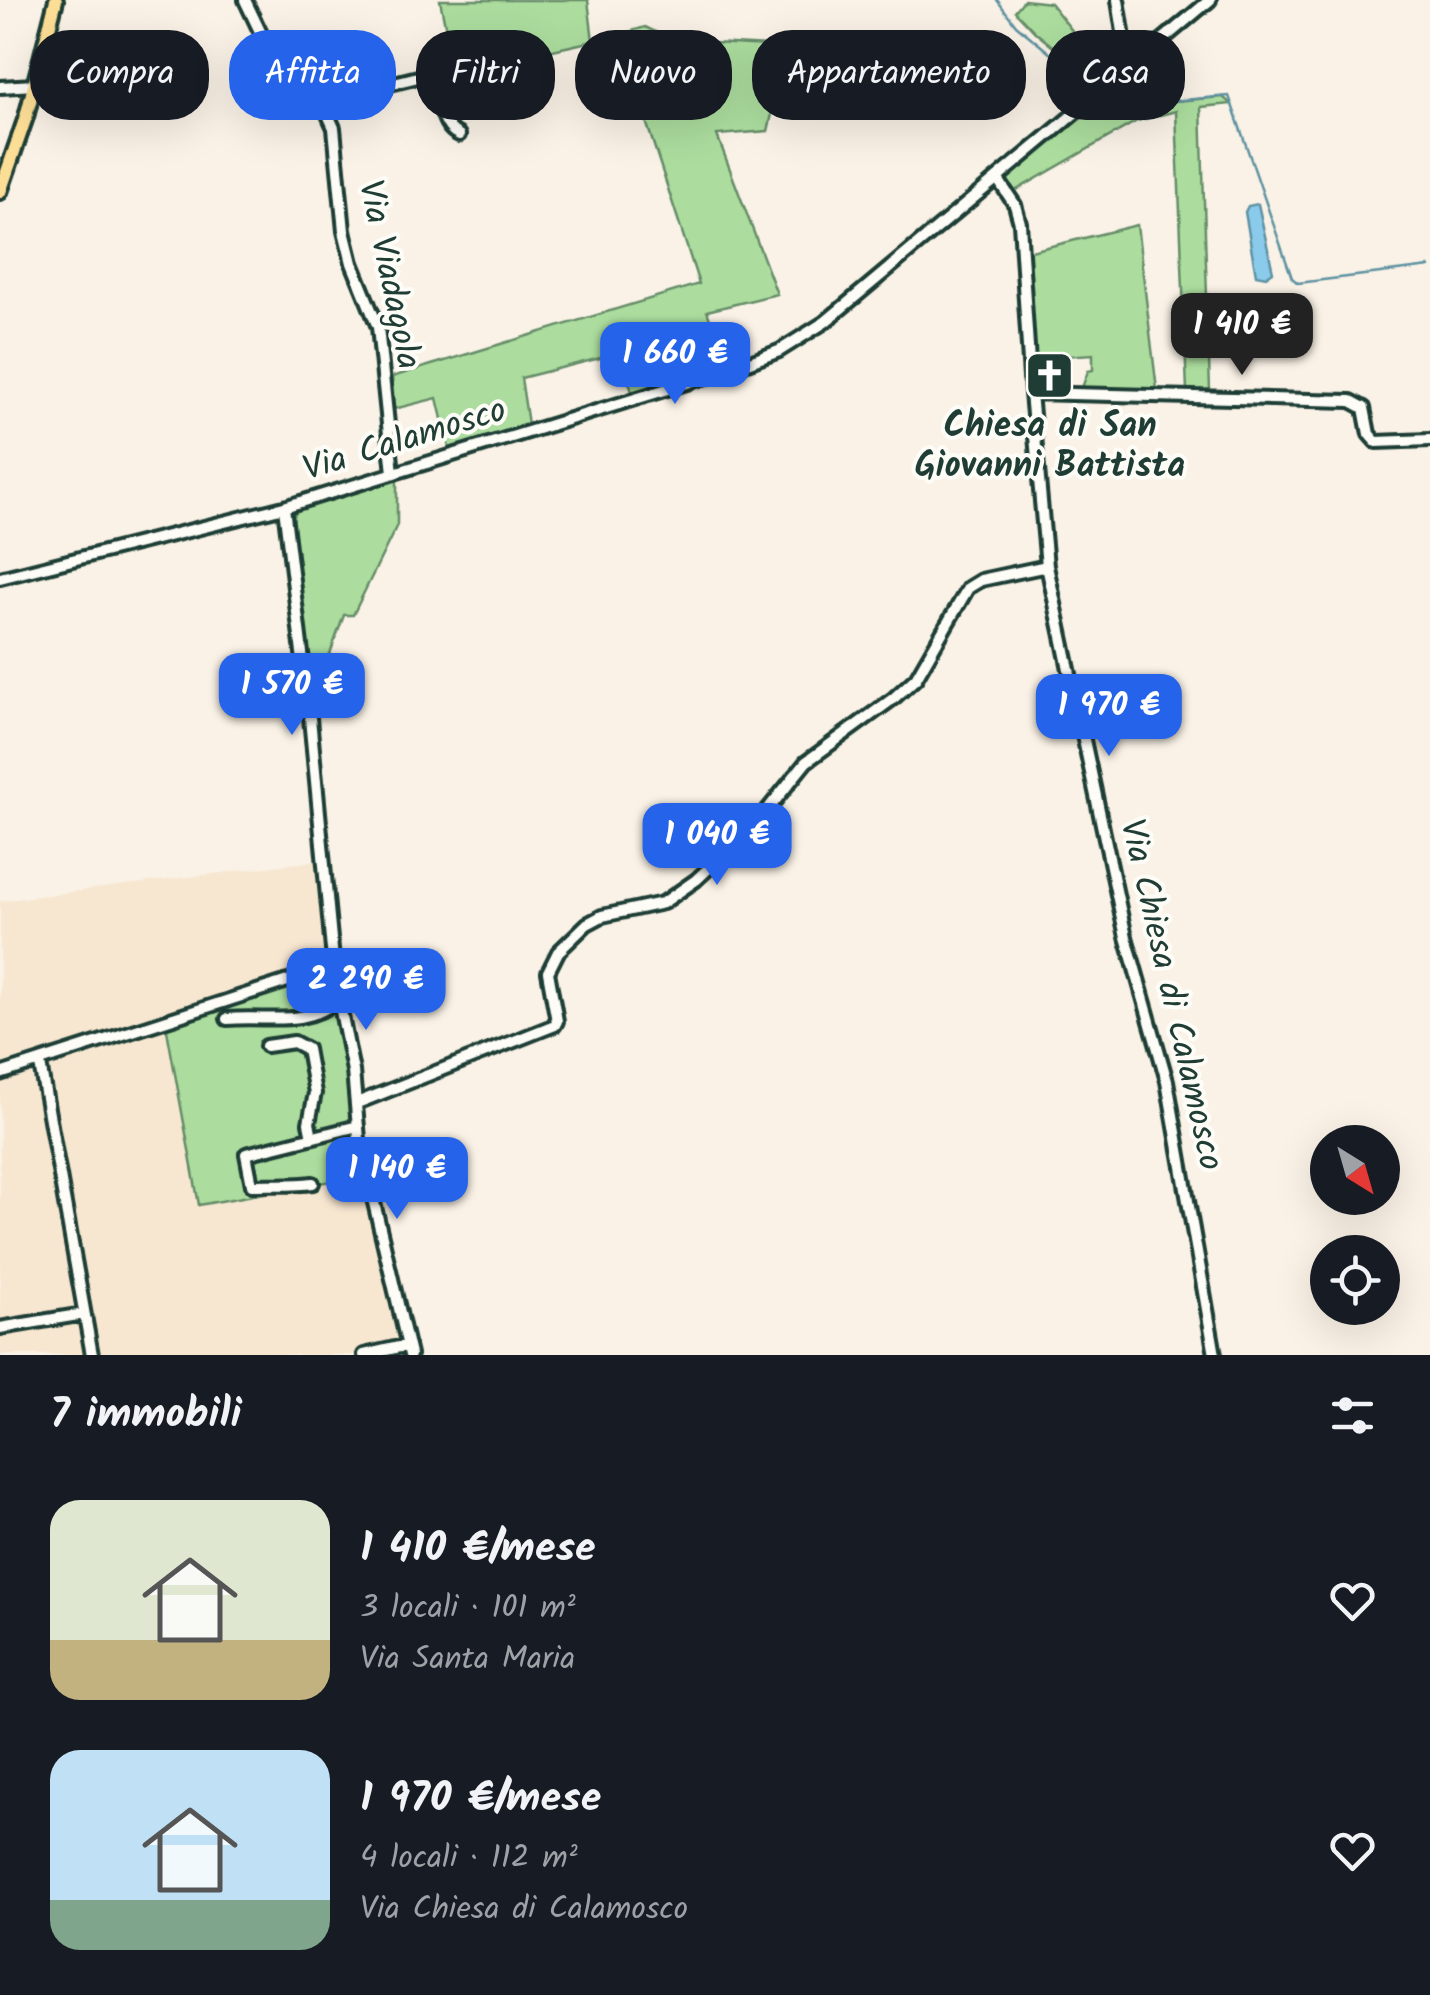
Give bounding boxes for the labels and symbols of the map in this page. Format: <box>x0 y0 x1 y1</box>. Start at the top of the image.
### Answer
street label: Via Viadagola <box>341 175 435 375</box>
pin: 1 410 € <box>1150 293 1334 378</box>
pin: 1 660 € <box>583 322 767 407</box>
church icon: Chiesa di San Giovanni Battista <box>1024 349 1076 401</box>
street label: Via Calamosco <box>296 384 514 498</box>
place label: Chiesa di San Giovanni Battista <box>915 399 1185 495</box>
pin: 1 570 € <box>200 653 384 738</box>
pin: 1 970 € <box>1017 674 1201 759</box>
pin: 1 040 € <box>625 803 809 888</box>
street label: Via Chiesa di Calamosco <box>1102 814 1238 1176</box>
pin: 2 290 € <box>274 948 458 1033</box>
north arrow <box>1310 1125 1400 1215</box>
pin: 1 140 € <box>305 1137 489 1222</box>

